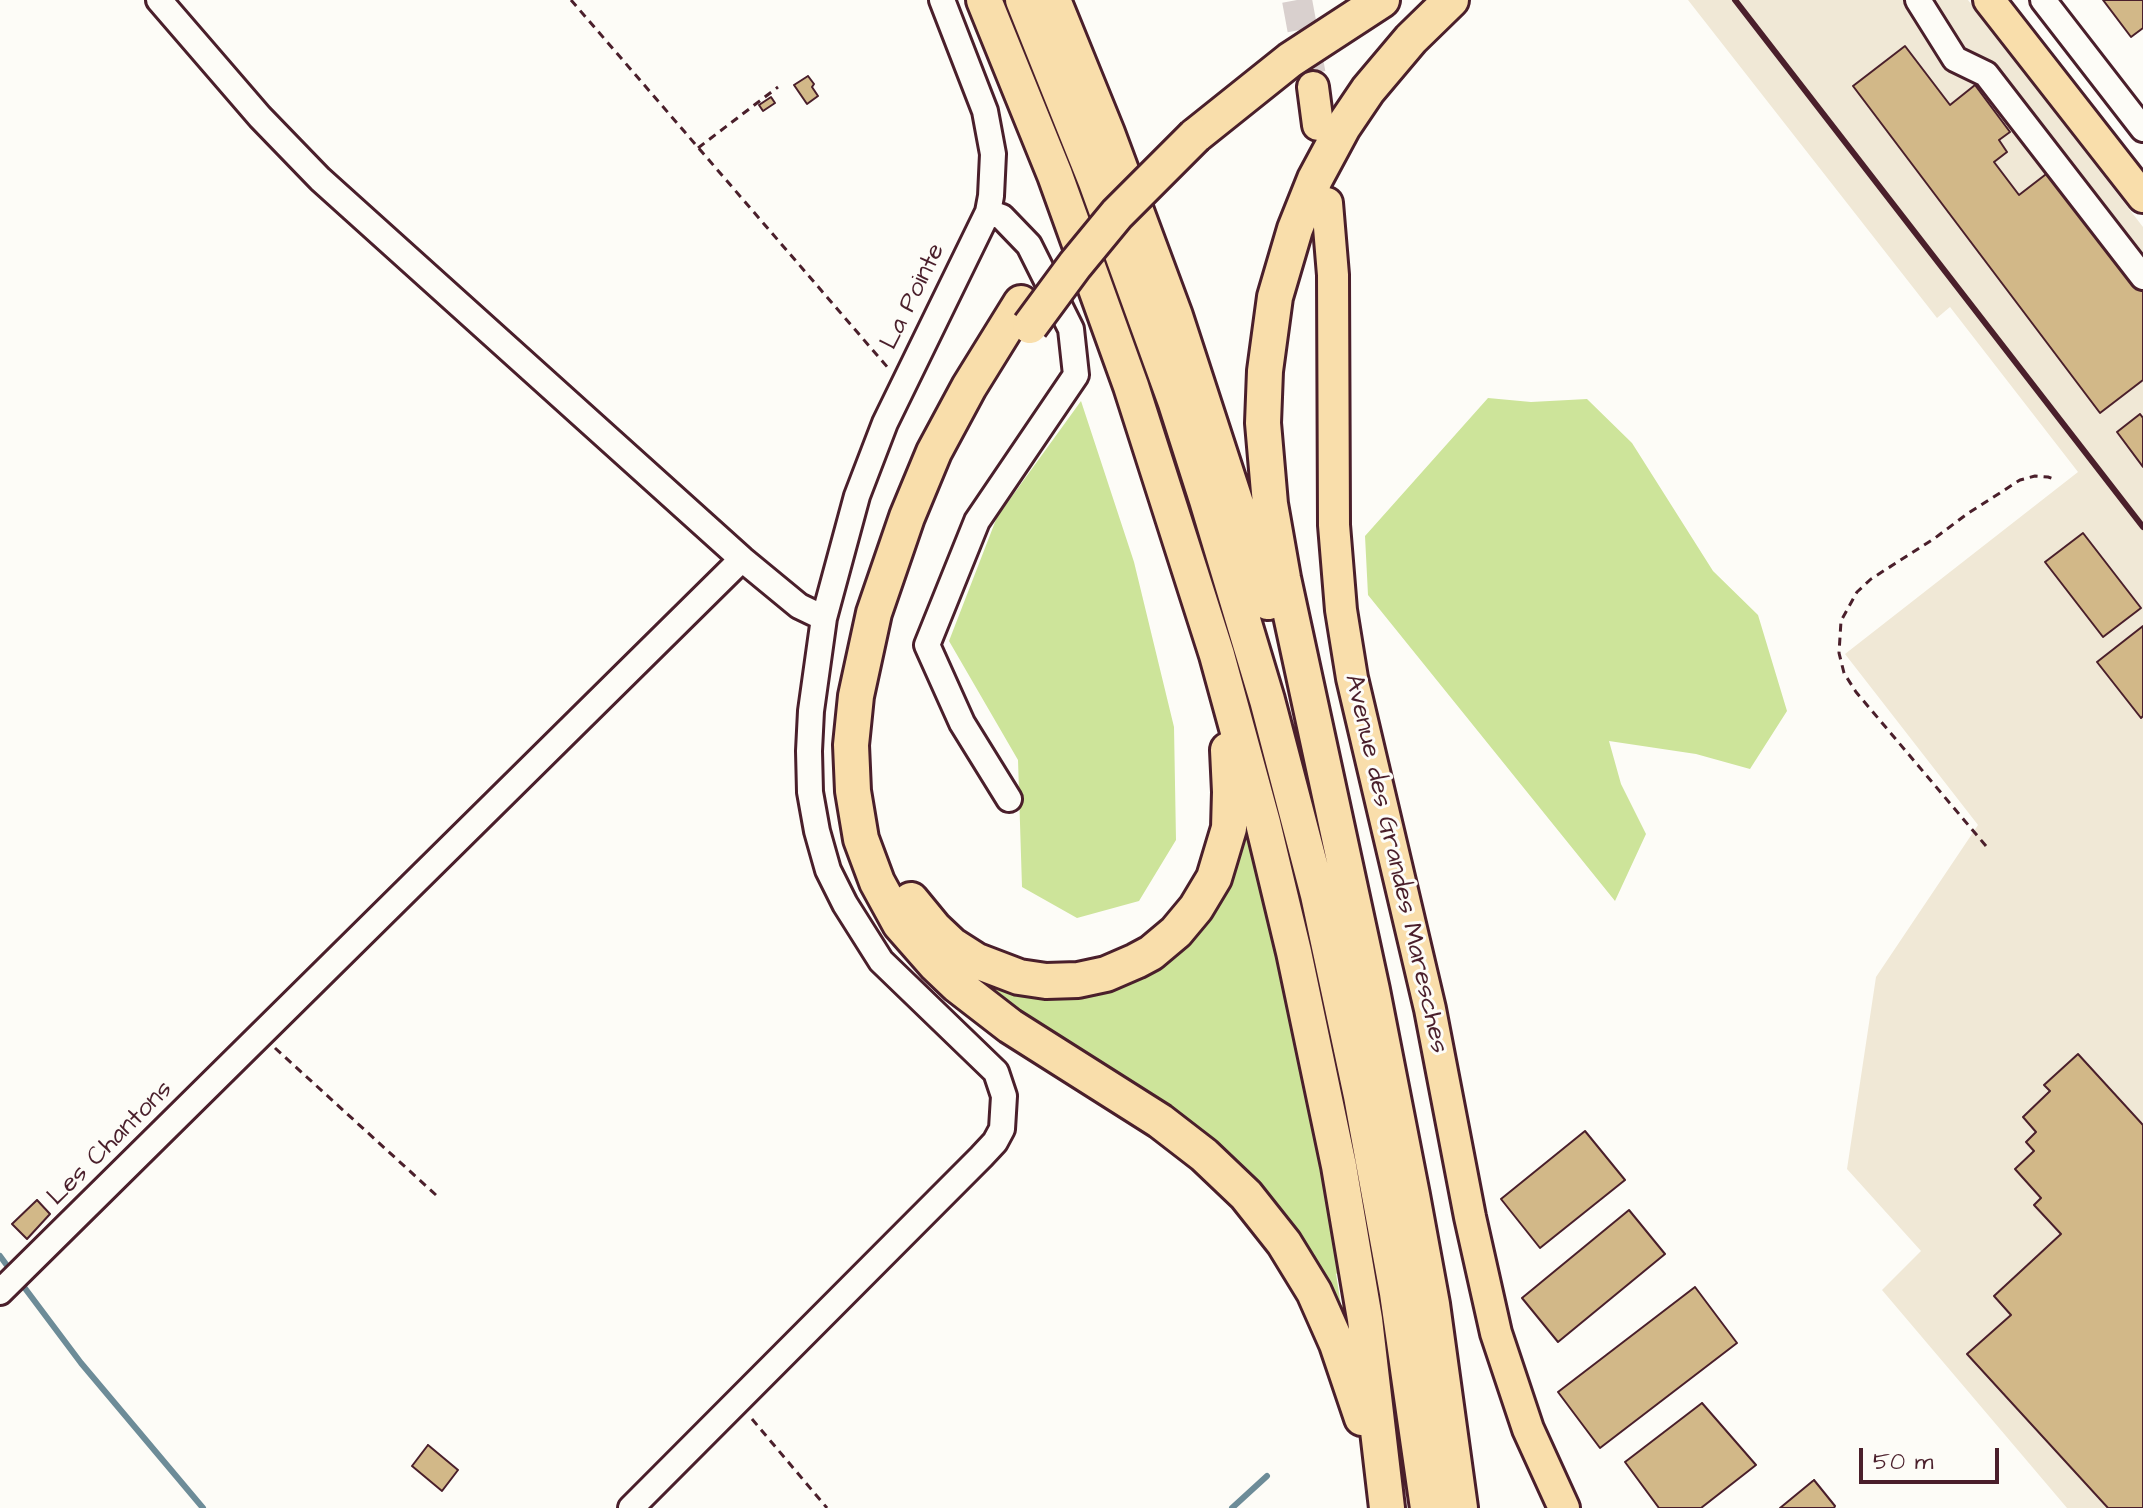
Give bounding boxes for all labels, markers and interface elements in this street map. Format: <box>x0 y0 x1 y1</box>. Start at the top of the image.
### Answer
street label: La Pointe <box>875 239 953 355</box>
street label: Avenue des Grandes Maresches <box>1336 672 1454 1056</box>
street label: Les Chantons <box>42 1075 180 1213</box>
scale bar <box>1863 1432 2003 1482</box>
text: 50 m <box>1873 1445 1933 1479</box>

